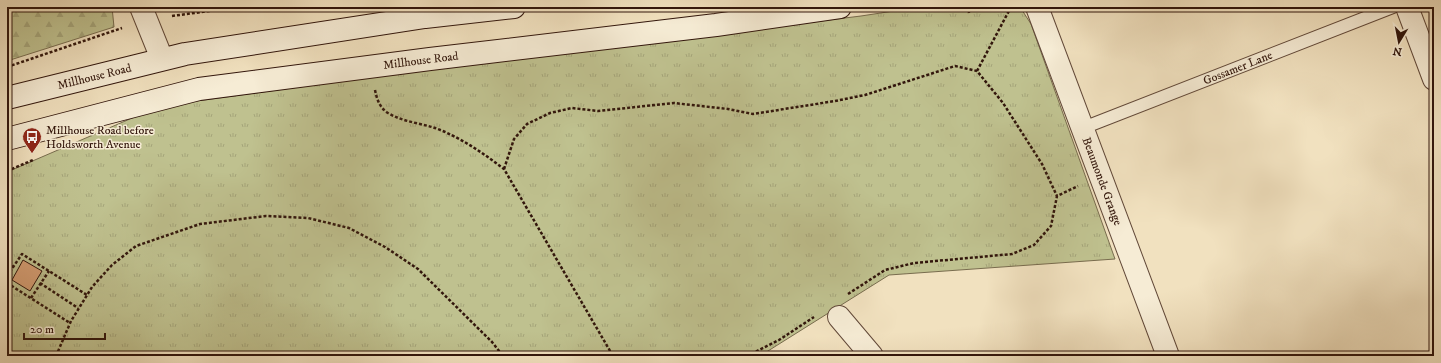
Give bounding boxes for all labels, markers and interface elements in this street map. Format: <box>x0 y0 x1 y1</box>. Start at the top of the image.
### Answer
north arrow <box>1379 22 1419 62</box>
text: N <box>1392 43 1403 59</box>
street label: Gossamer Lane <box>1201 47 1275 88</box>
street label: Millhouse Road <box>382 48 459 73</box>
street label: Millhouse Road <box>56 60 133 93</box>
place label: Millhouse Road before Holdsworth Avenue <box>46 123 154 152</box>
bus stop icon: Millhouse Road before Holdsworth Avenue <box>21 126 43 154</box>
street label: Beaumonde Grange <box>1079 135 1126 227</box>
scale bar <box>24 315 105 341</box>
text: 20 m <box>30 322 54 337</box>

